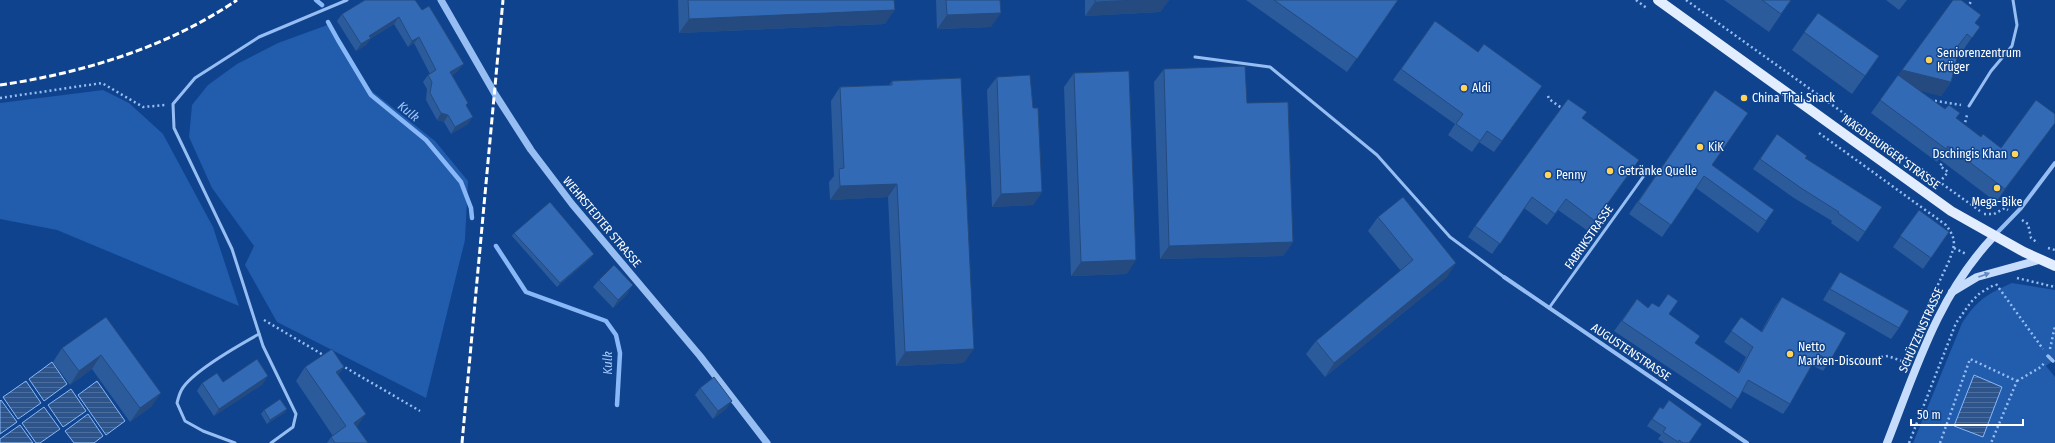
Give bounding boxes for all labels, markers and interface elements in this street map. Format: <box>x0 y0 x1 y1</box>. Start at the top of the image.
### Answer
place label: Seniorenzentrum Krüger <box>1937 46 2021 74</box>
marker: Seniorenzentrum Krüger <box>1924 55 1934 65</box>
place label: Aldi <box>1472 81 1491 95</box>
marker: Aldi <box>1459 83 1469 93</box>
place label: China Thai Snack <box>1752 91 1835 105</box>
marker: China Thai Snack <box>1739 93 1749 103</box>
water label: Kulk <box>395 98 423 125</box>
street label: MAGDEBURGER STRASSE <box>1839 112 1943 192</box>
place label: KiK <box>1708 140 1724 154</box>
marker: KiK <box>1695 142 1705 152</box>
place label: Dschingis Khan <box>1933 147 2007 161</box>
marker: Dschingis Khan <box>2010 149 2020 159</box>
place label: Getränke Quelle <box>1618 164 1697 178</box>
marker: Getränke Quelle <box>1605 166 1615 176</box>
place label: Penny <box>1556 168 1586 182</box>
marker: Penny <box>1543 170 1553 180</box>
street label: WEHRSTEDTER STRASSE <box>560 174 644 270</box>
marker: Mega-Bike <box>1992 183 2002 193</box>
place label: Mega-Bike <box>1971 195 2023 209</box>
street label: FABRIKSTRASSE <box>1562 202 1616 272</box>
one-way arrow <box>1978 272 1990 278</box>
street label: SCHÜTZENSTRASSE <box>1894 284 1946 375</box>
street label: AUGUSTENSTRASSE <box>1589 320 1674 384</box>
place label: Netto Marken-Discount <box>1798 340 1882 368</box>
marker: Netto Marken-Discount <box>1785 349 1795 359</box>
water label: Kulk <box>600 351 615 375</box>
scale bar <box>1911 401 2023 427</box>
text: 50 m <box>1917 408 1941 422</box>

